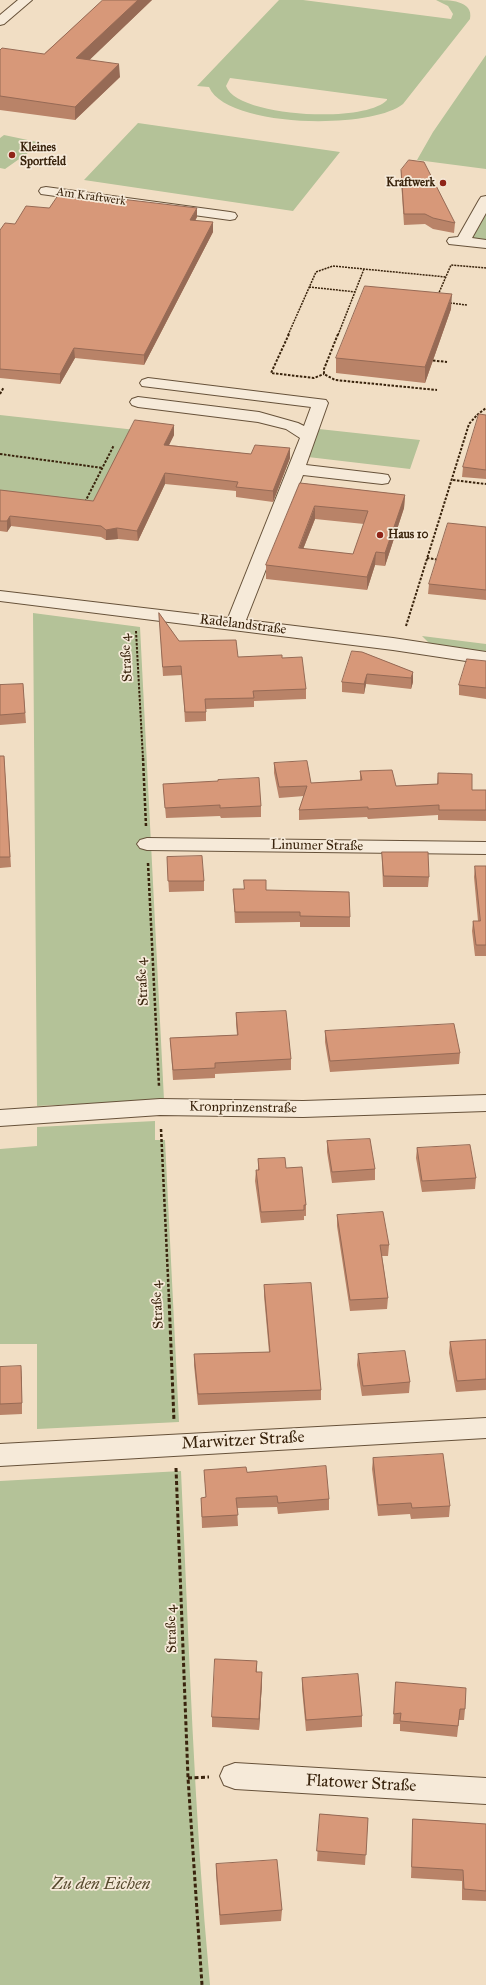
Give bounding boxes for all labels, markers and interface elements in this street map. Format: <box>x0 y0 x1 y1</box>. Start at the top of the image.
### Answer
place label: Kleines Sportfeld <box>20 141 66 169</box>
marker: Kleines Sportfeld <box>7 150 17 160</box>
place label: Kraftwerk <box>386 176 435 190</box>
marker: Kraftwerk <box>438 178 448 188</box>
street label: Am Kraftwerk <box>55 185 127 209</box>
place label: Haus 10 <box>388 528 428 542</box>
marker: Haus 10 <box>375 530 385 540</box>
street label: Radelandstraße <box>199 611 287 639</box>
street label: Straße 4 <box>117 634 137 682</box>
street label: Linumer Straße <box>271 837 363 855</box>
street label: Straße 4 <box>133 958 153 1006</box>
street label: Kronprinzenstraße <box>189 1099 297 1117</box>
street label: Straße 4 <box>148 1281 168 1329</box>
street label: Marwitzer Straße <box>181 1428 305 1454</box>
street label: Straße 4 <box>163 1605 181 1653</box>
street label: Flatower Straße <box>305 1771 417 1797</box>
park label: Zu den Eichen <box>52 1875 150 1895</box>

